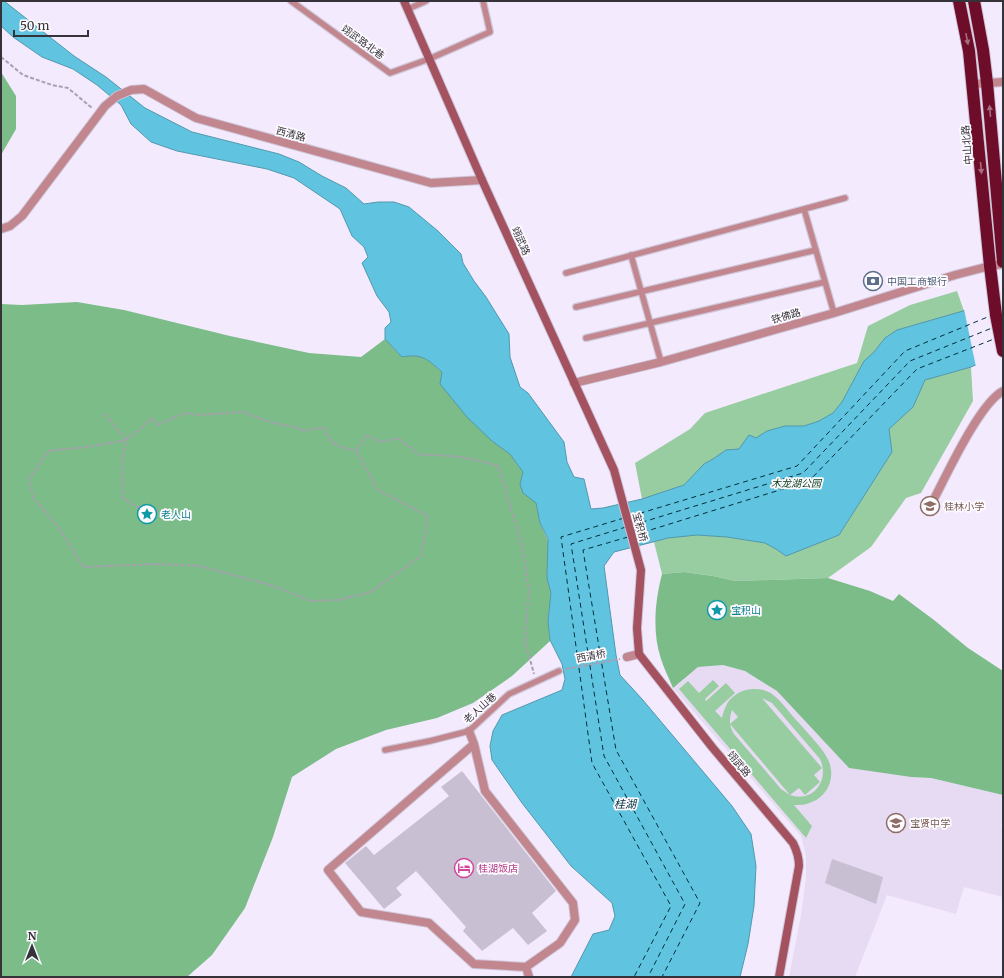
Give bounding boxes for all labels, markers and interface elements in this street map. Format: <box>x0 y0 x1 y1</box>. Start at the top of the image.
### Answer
scale bar <box>14 12 88 38</box>
text: 50 m <box>20 18 49 33</box>
street label: 翊武路北巷 <box>339 22 387 62</box>
one-way arrow <box>964 33 970 45</box>
one-way arrow <box>987 105 993 117</box>
street label: 西清路 <box>275 124 307 144</box>
street label: 中山北路 <box>959 125 975 165</box>
one-way arrow <box>978 162 984 174</box>
street label: 翊武路 <box>509 225 533 257</box>
bank icon: 中国工商银行 <box>862 270 884 292</box>
place label: 中国工商银行 <box>887 275 947 288</box>
street label: 铁佛路 <box>770 306 802 326</box>
park label: 木龙湖公园 <box>771 477 823 490</box>
school or university icon: 桂林小学 <box>919 495 941 517</box>
place label: 桂林小学 <box>944 500 984 513</box>
place icon: 老人山 <box>136 503 158 525</box>
place label: 老人山 <box>161 508 191 521</box>
street label: 宝积桥 <box>630 511 650 543</box>
place icon: 宝积山 <box>706 599 728 621</box>
place label: 宝积山 <box>731 604 761 617</box>
street label: 西清桥 <box>575 647 607 665</box>
street label: 老人山巷 <box>461 690 499 726</box>
street label: 翊武路 <box>724 748 754 780</box>
water label: 桂湖 <box>614 797 638 811</box>
school or university icon: 宝贤中学 <box>885 812 907 834</box>
place label: 宝贤中学 <box>910 817 950 830</box>
hotel icon: 桂湖饭店 <box>453 857 475 879</box>
place label: 桂湖饭店 <box>478 862 518 875</box>
north arrow <box>12 926 52 966</box>
text: N <box>28 929 37 943</box>

